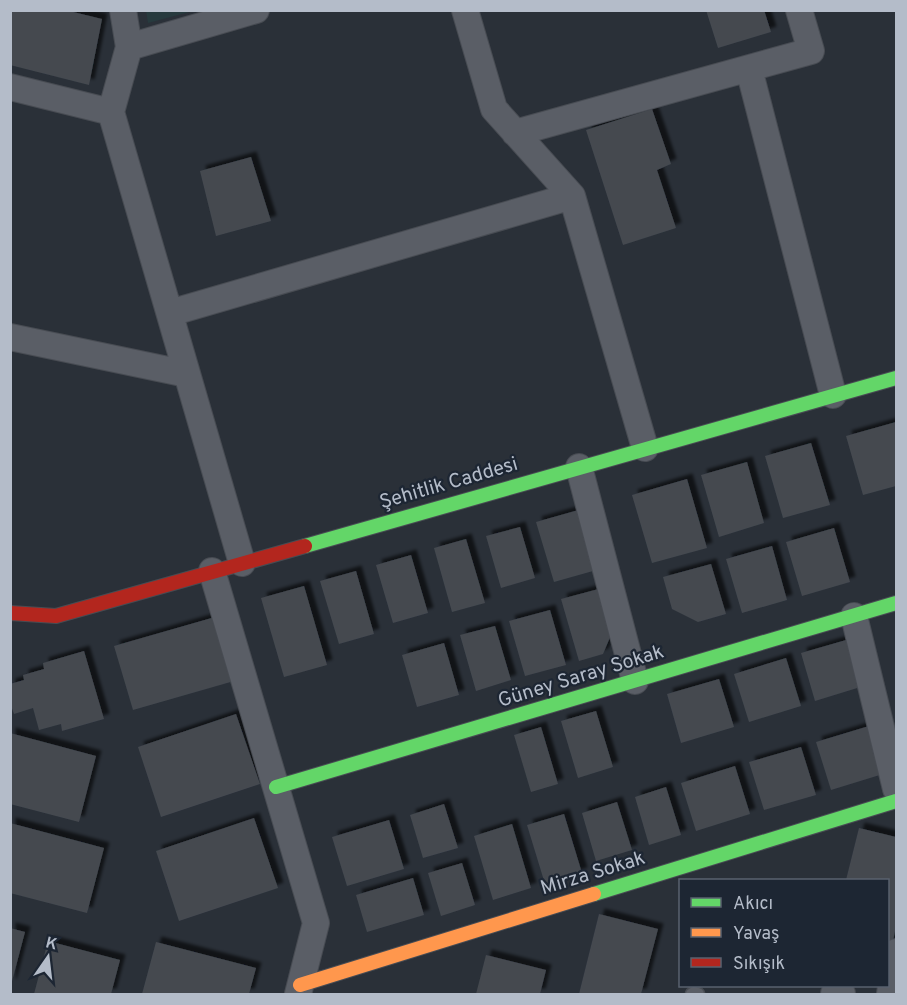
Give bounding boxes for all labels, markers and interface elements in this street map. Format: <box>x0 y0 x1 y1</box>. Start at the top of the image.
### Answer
street label: Şehitlik Caddesi <box>377 452 521 516</box>
street label: Güney Saray Sokak <box>495 639 667 715</box>
street label: Mirza Sokak <box>538 846 648 902</box>
legend <box>679 879 889 987</box>
text: Akıcı <box>733 893 773 916</box>
text: Yavaş <box>733 923 779 946</box>
north arrow <box>18 927 78 987</box>
text: K <box>43 933 59 955</box>
text: Sıkışık <box>733 953 785 976</box>

